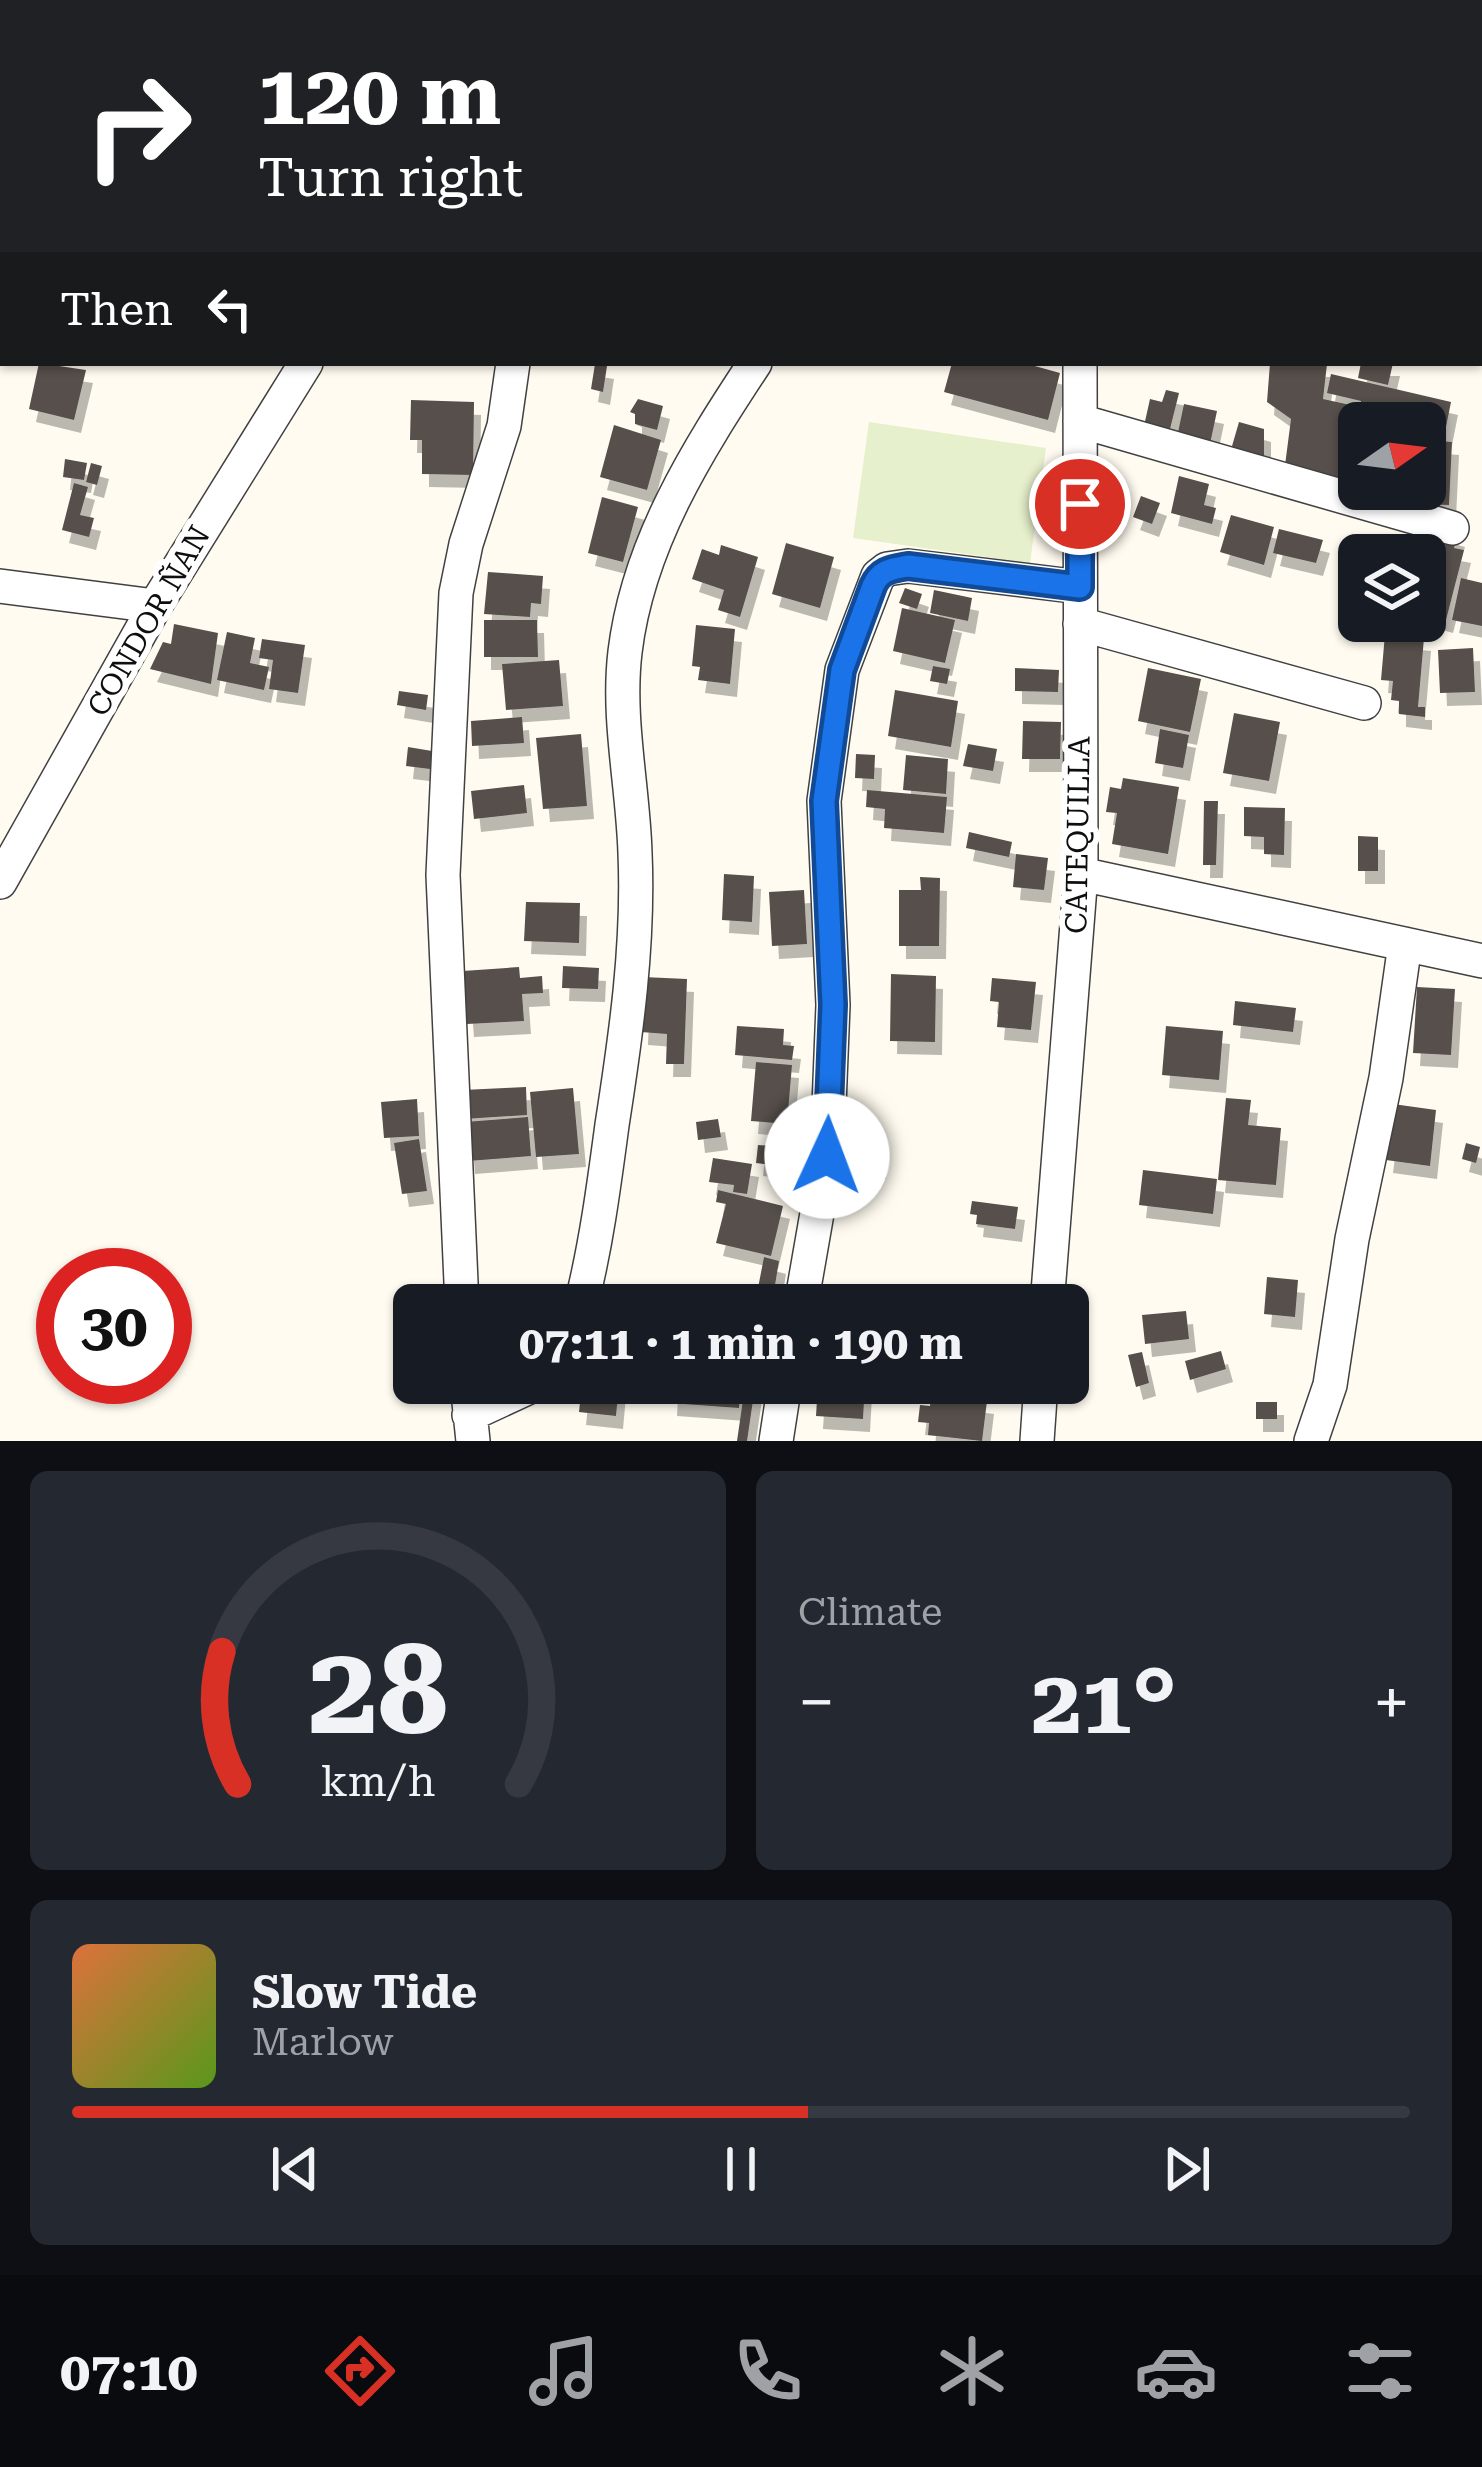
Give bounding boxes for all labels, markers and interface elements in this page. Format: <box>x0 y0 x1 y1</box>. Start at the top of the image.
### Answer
text: 120 m <box>258 46 501 144</box>
icon: right <box>60 48 216 204</box>
text: Turn right <box>258 146 523 209</box>
icon: left <box>197 276 263 342</box>
text: Then <box>60 283 173 336</box>
north arrow <box>1338 402 1446 510</box>
map controls <box>1338 402 1446 642</box>
pin <box>1029 453 1131 555</box>
icon: arrive <box>1047 471 1113 537</box>
street label: CONDOR ÑAN <box>80 520 217 722</box>
button: layers <box>1338 534 1446 642</box>
street label: CATEQUILLA <box>1058 736 1097 934</box>
position arrow <box>764 1093 890 1219</box>
speed limit sign: 30 <box>36 1248 192 1404</box>
text: 07:11 · 1 min · 190 m <box>519 1317 963 1370</box>
text: Climate <box>798 1589 942 1635</box>
text: 28 <box>308 1617 448 1763</box>
text: 21° <box>1031 1650 1177 1755</box>
text: − <box>798 1664 835 1741</box>
text: + <box>1373 1664 1410 1741</box>
text: km/h <box>321 1755 435 1805</box>
text: Slow Tide <box>252 1966 477 2019</box>
text: Marlow <box>252 2019 393 2065</box>
icon: previous <box>262 2136 328 2202</box>
icon: pause <box>708 2136 774 2202</box>
icon: next <box>1154 2136 1220 2202</box>
icon: directions <box>318 2329 402 2413</box>
icon: music <box>522 2329 606 2413</box>
icon: phone <box>726 2329 810 2413</box>
icon: climate <box>930 2329 1014 2413</box>
icon: car <box>1134 2329 1218 2413</box>
icon: filters <box>1338 2329 1422 2413</box>
text: 07:10 <box>60 2340 198 2403</box>

